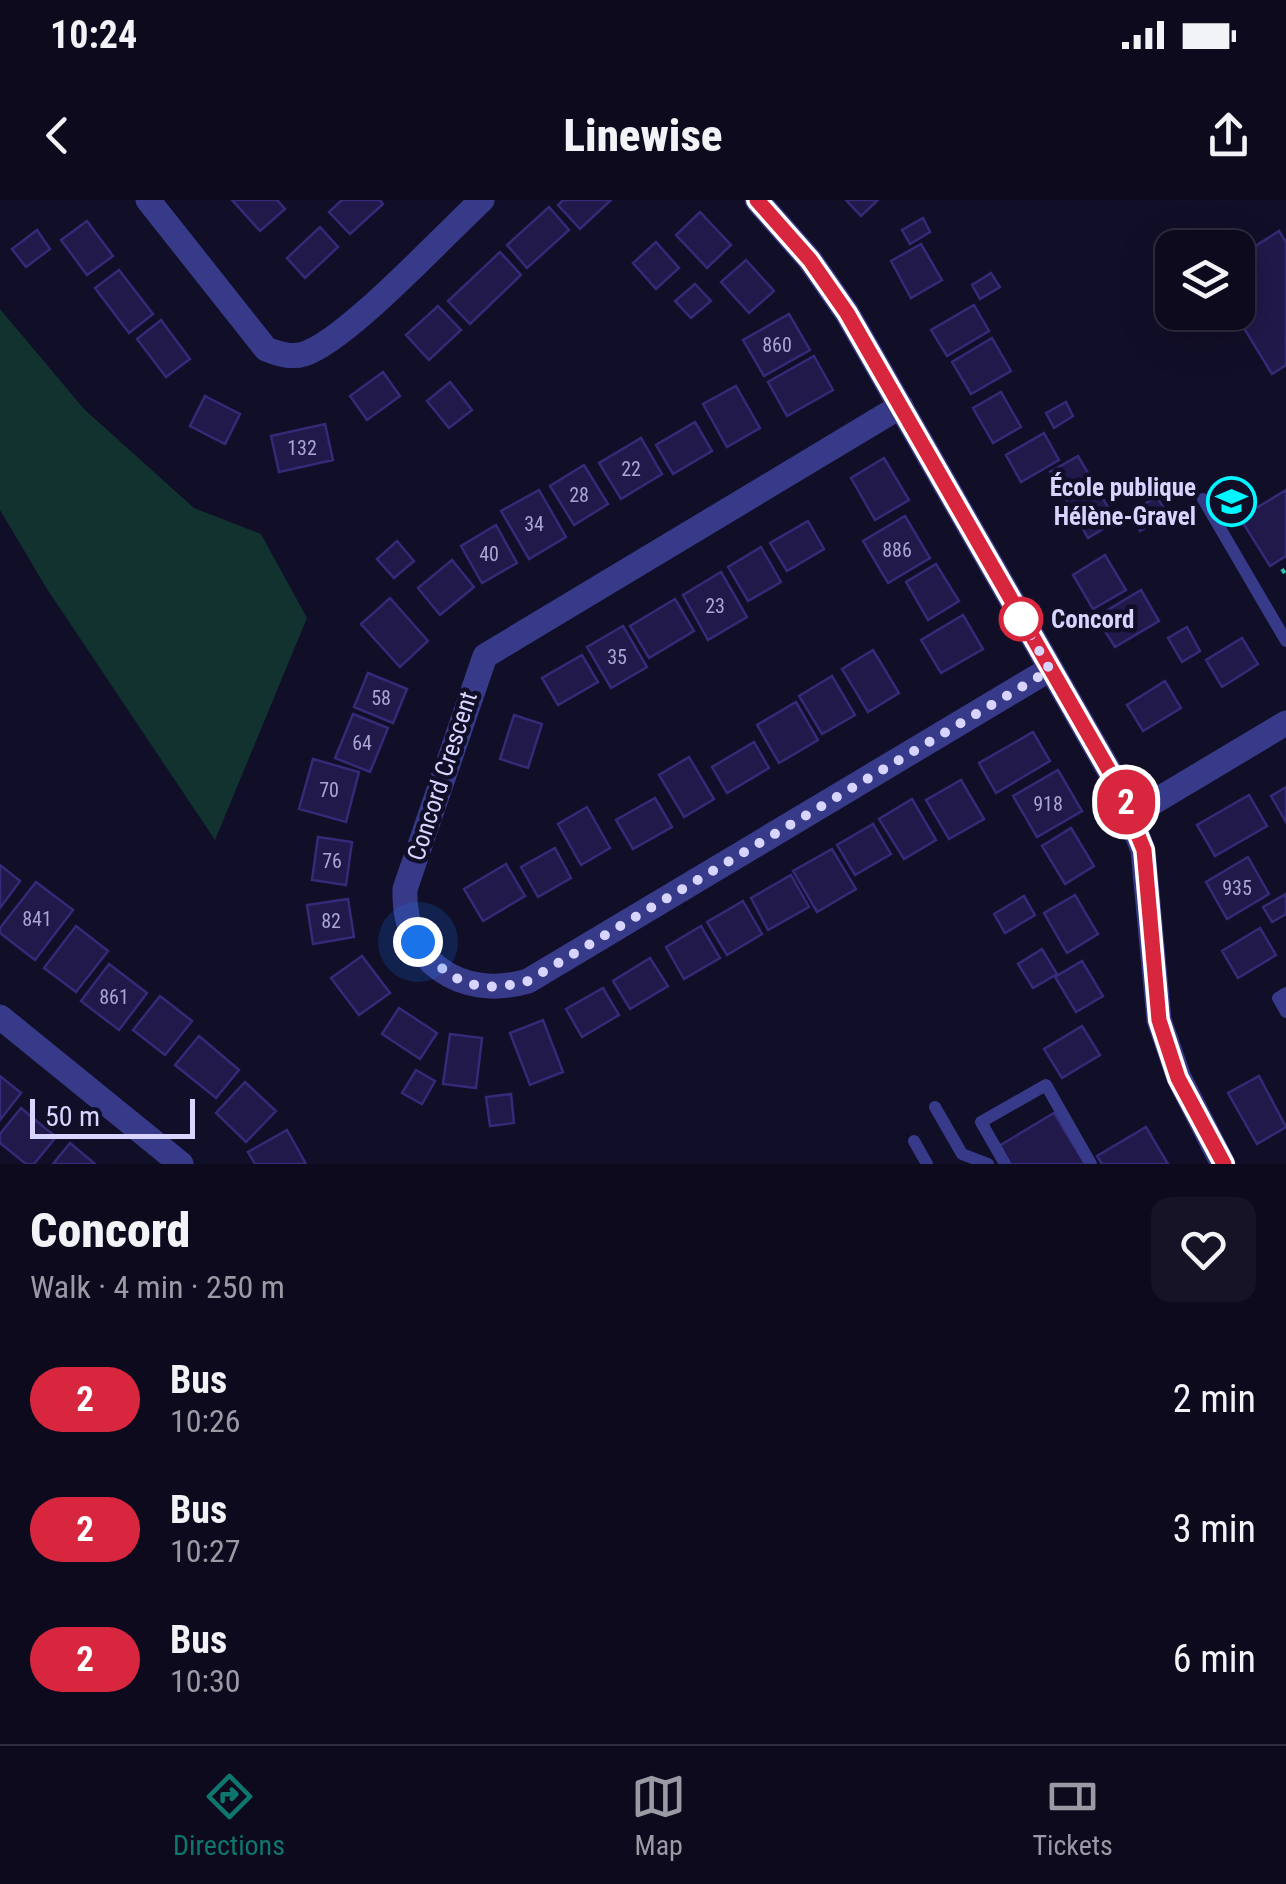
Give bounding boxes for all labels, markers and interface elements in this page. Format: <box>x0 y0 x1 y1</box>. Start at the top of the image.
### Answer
text: 10:24 <box>50 13 137 57</box>
icon: back <box>30 108 85 163</box>
icon: share <box>1201 108 1256 163</box>
text: Linewise <box>564 109 722 162</box>
map controls <box>1155 230 1255 330</box>
button: layers <box>1155 230 1255 330</box>
house number: 860 <box>762 333 792 357</box>
house number: 132 <box>287 436 317 460</box>
house number: 22 <box>621 457 641 481</box>
place label: École publique Hélène-Gravel <box>1050 472 1196 531</box>
school or university icon: École publique Hélène-Gravel <box>1205 475 1257 527</box>
house number: 28 <box>569 483 589 507</box>
house number: 34 <box>524 512 544 536</box>
house number: 886 <box>882 538 912 562</box>
house number: 40 <box>479 542 499 566</box>
house number: 23 <box>705 594 725 618</box>
marker: Concord <box>1000 598 1042 640</box>
place label: Concord <box>1051 605 1134 634</box>
house number: 35 <box>607 645 627 669</box>
house number: 58 <box>371 686 391 710</box>
street label: Concord Crescent <box>401 688 483 864</box>
house number: 64 <box>352 731 372 755</box>
line badge: 2 <box>1094 770 1158 834</box>
house number: 70 <box>319 778 339 802</box>
text: 2 <box>1117 782 1135 823</box>
house number: 918 <box>1033 792 1063 816</box>
house number: 76 <box>322 849 342 873</box>
house number: 935 <box>1222 876 1252 900</box>
house number: 841 <box>22 907 52 931</box>
house number: 82 <box>321 909 341 933</box>
your location <box>393 917 443 967</box>
house number: 861 <box>99 985 129 1009</box>
scale bar <box>30 1094 195 1138</box>
text: 50 m <box>45 1100 100 1133</box>
button: heart <box>1151 1197 1256 1302</box>
text: Concord <box>30 1202 190 1259</box>
text: Walk · 4 min · 250 m <box>30 1268 285 1306</box>
text: Bus <box>170 1358 227 1402</box>
text: 2 min <box>1173 1377 1256 1421</box>
text: 2 <box>76 1379 94 1420</box>
text: 10:26 <box>170 1402 241 1440</box>
text: Bus <box>170 1488 227 1532</box>
text: 3 min <box>1173 1507 1256 1551</box>
text: 2 <box>76 1509 94 1550</box>
text: 10:27 <box>170 1532 241 1570</box>
text: Bus <box>170 1618 227 1662</box>
text: 6 min <box>1173 1637 1256 1681</box>
text: 2 <box>76 1639 94 1680</box>
text: 10:30 <box>170 1662 241 1700</box>
tab: Directions <box>173 1769 285 1862</box>
tab: Map <box>631 1769 686 1862</box>
tab: Tickets <box>1032 1769 1113 1862</box>

